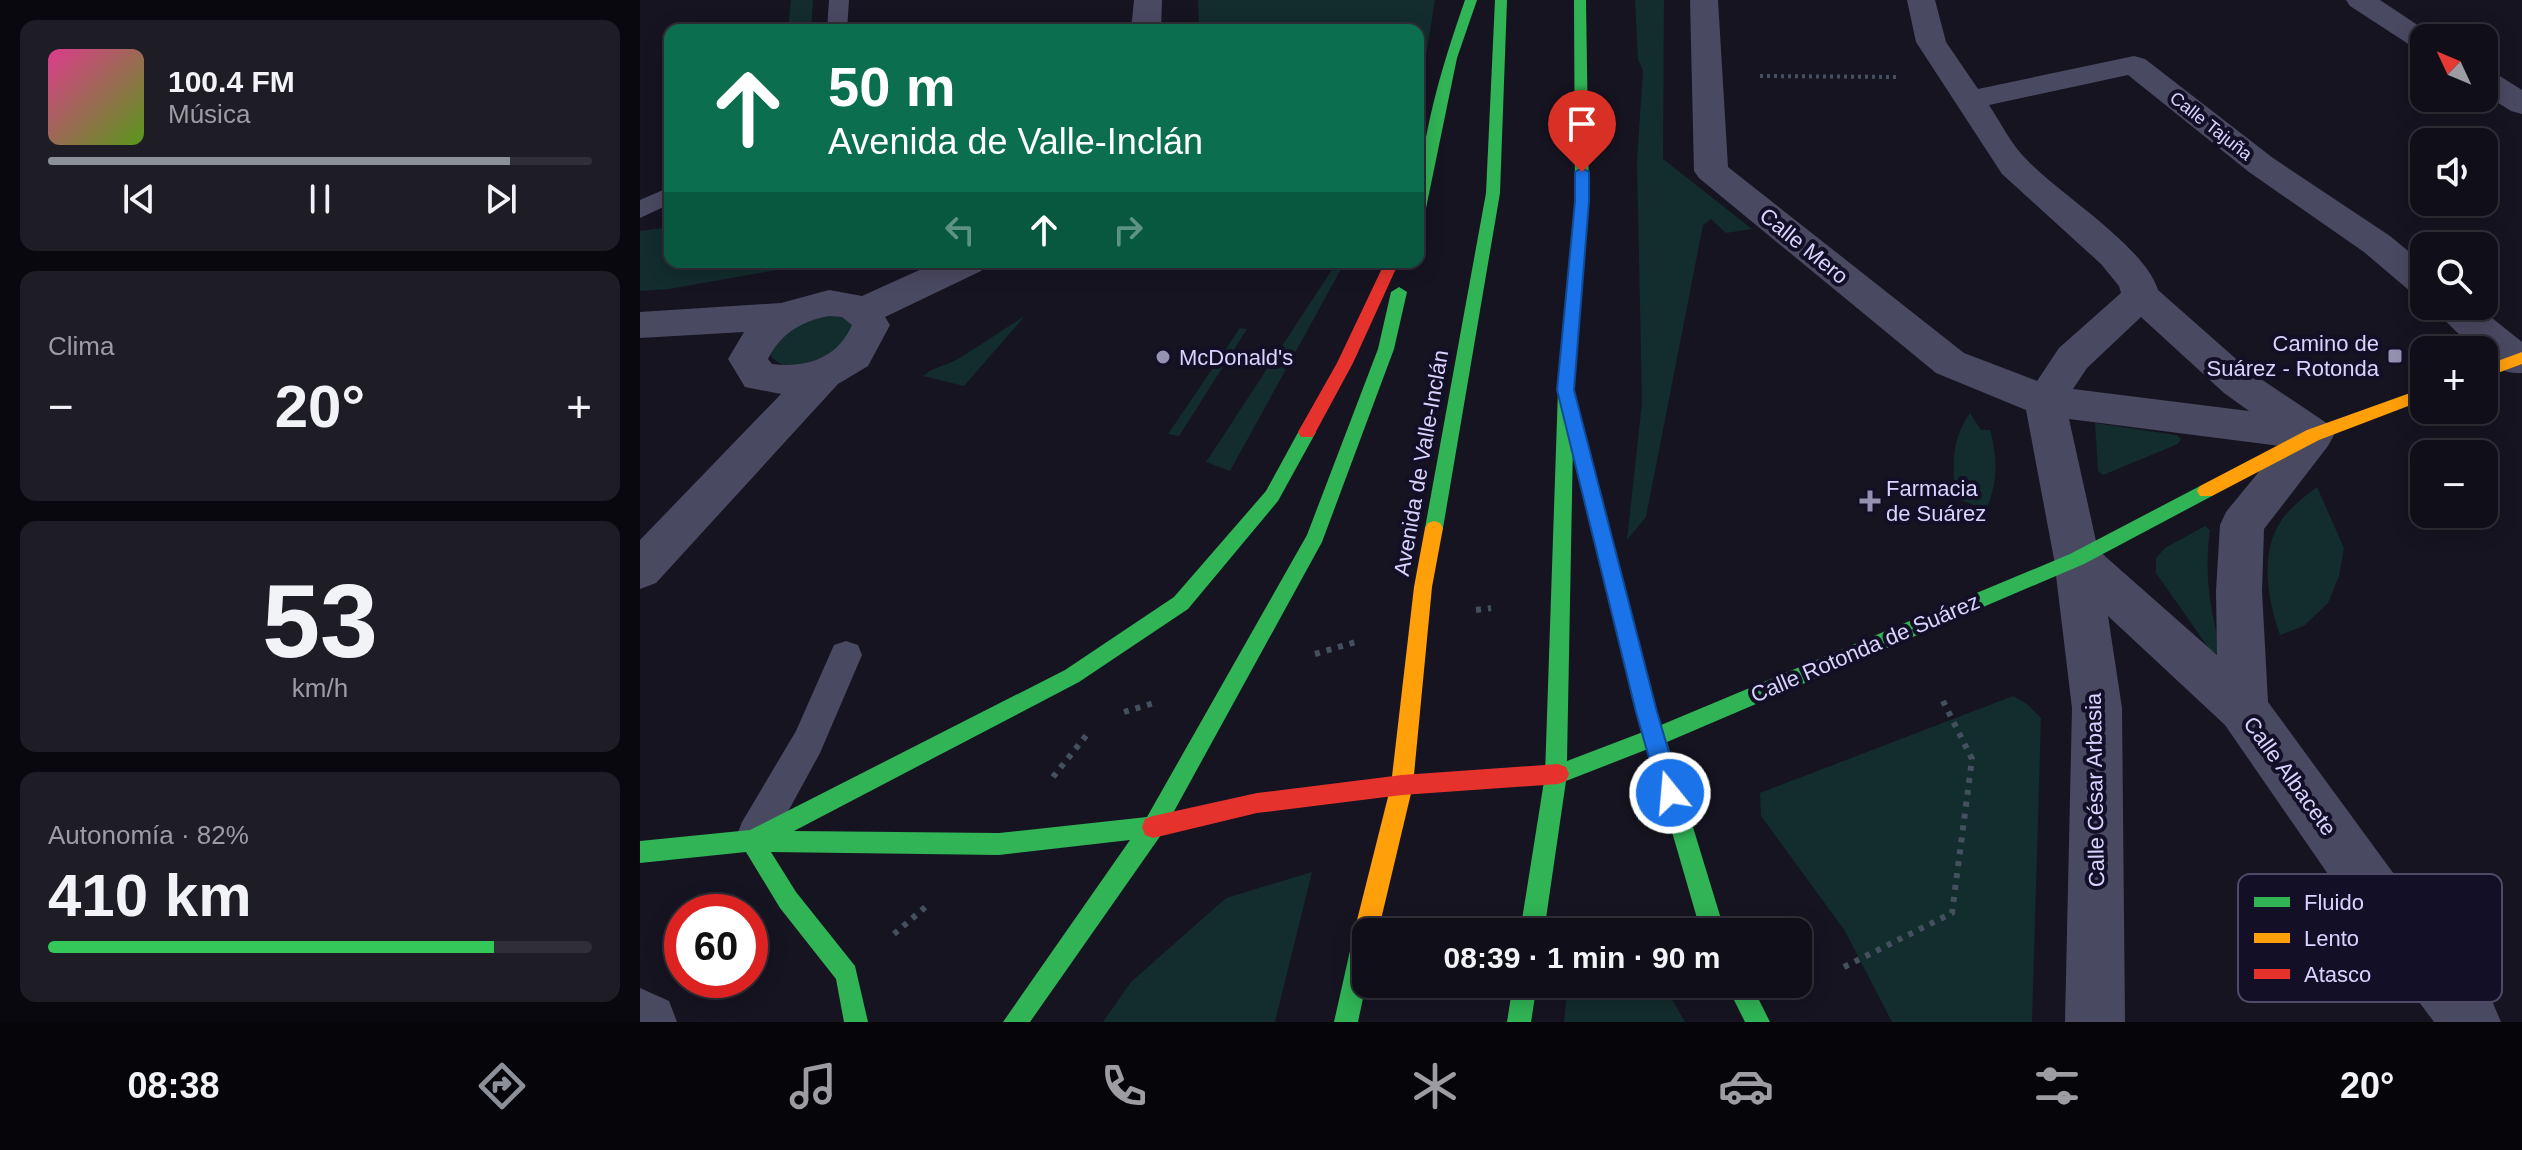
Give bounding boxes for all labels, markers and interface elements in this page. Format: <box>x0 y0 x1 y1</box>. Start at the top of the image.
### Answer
north arrow <box>2410 24 2498 112</box>
map controls <box>2410 24 2498 528</box>
text: 50 m <box>828 55 956 118</box>
icon: ahead <box>696 56 800 160</box>
text: 100.4 FM <box>168 65 295 98</box>
street label: Calle Tajuña <box>2166 88 2257 165</box>
pin <box>1548 90 1616 172</box>
text: Música <box>168 99 250 129</box>
icon: arrive <box>1560 102 1604 146</box>
text: Avenida de Valle-Inclán <box>828 121 1203 162</box>
button: sound <box>2410 128 2498 216</box>
icon: previous <box>117 177 161 221</box>
icon: pause <box>298 177 342 221</box>
icon: next <box>479 177 523 221</box>
street label: Calle Mero <box>1755 203 1853 289</box>
icon: left <box>938 208 982 252</box>
icon: ahead <box>1022 208 1066 252</box>
icon: right <box>1106 208 1150 252</box>
button: search <box>2410 232 2498 320</box>
text: Clima <box>48 331 114 361</box>
place label: Camino de Suárez - Rotonda <box>2207 331 2380 381</box>
button: + <box>2410 336 2498 424</box>
place label: McDonald's <box>1179 345 1293 370</box>
marker: Camino de Suárez - Rotonda <box>2386 347 2404 365</box>
marker: McDonald's <box>1154 348 1172 366</box>
street label: Avenida de Valle-Inclán <box>1389 348 1453 578</box>
text: 20° <box>275 373 365 440</box>
text: − <box>48 382 74 431</box>
text: + <box>566 382 592 431</box>
button: − <box>2410 440 2498 528</box>
place label: Farmacia de Suárez <box>1886 476 1986 526</box>
marker: Farmacia de Suárez <box>1861 492 1879 510</box>
text: 53 <box>262 563 378 679</box>
street label: Calle Rotonda de Suárez <box>1747 588 1983 708</box>
text: km/h <box>292 673 348 703</box>
street label: Calle César Arbasia <box>2081 692 2109 887</box>
street label: Calle Albacete <box>2239 712 2341 840</box>
position arrow <box>1628 751 1712 835</box>
text: Autonomía · 82% <box>48 820 249 850</box>
text: 410 km <box>48 862 252 929</box>
legend <box>2238 874 2502 1002</box>
text: Fluido <box>2304 890 2364 915</box>
speed limit sign: 60 <box>664 894 768 998</box>
text: Lento <box>2304 926 2359 951</box>
text: 08:39 · 1 min · 90 m <box>1444 941 1720 974</box>
text: Atasco <box>2304 962 2371 987</box>
icon: directions <box>474 1058 530 1114</box>
icon: music <box>785 1058 841 1114</box>
icon: phone <box>1096 1058 1152 1114</box>
icon: climate <box>1407 1058 1463 1114</box>
icon: car <box>1718 1058 1774 1114</box>
icon: filters <box>2029 1058 2085 1114</box>
text: 08:38 <box>127 1065 220 1106</box>
text: 20° <box>2340 1065 2394 1106</box>

